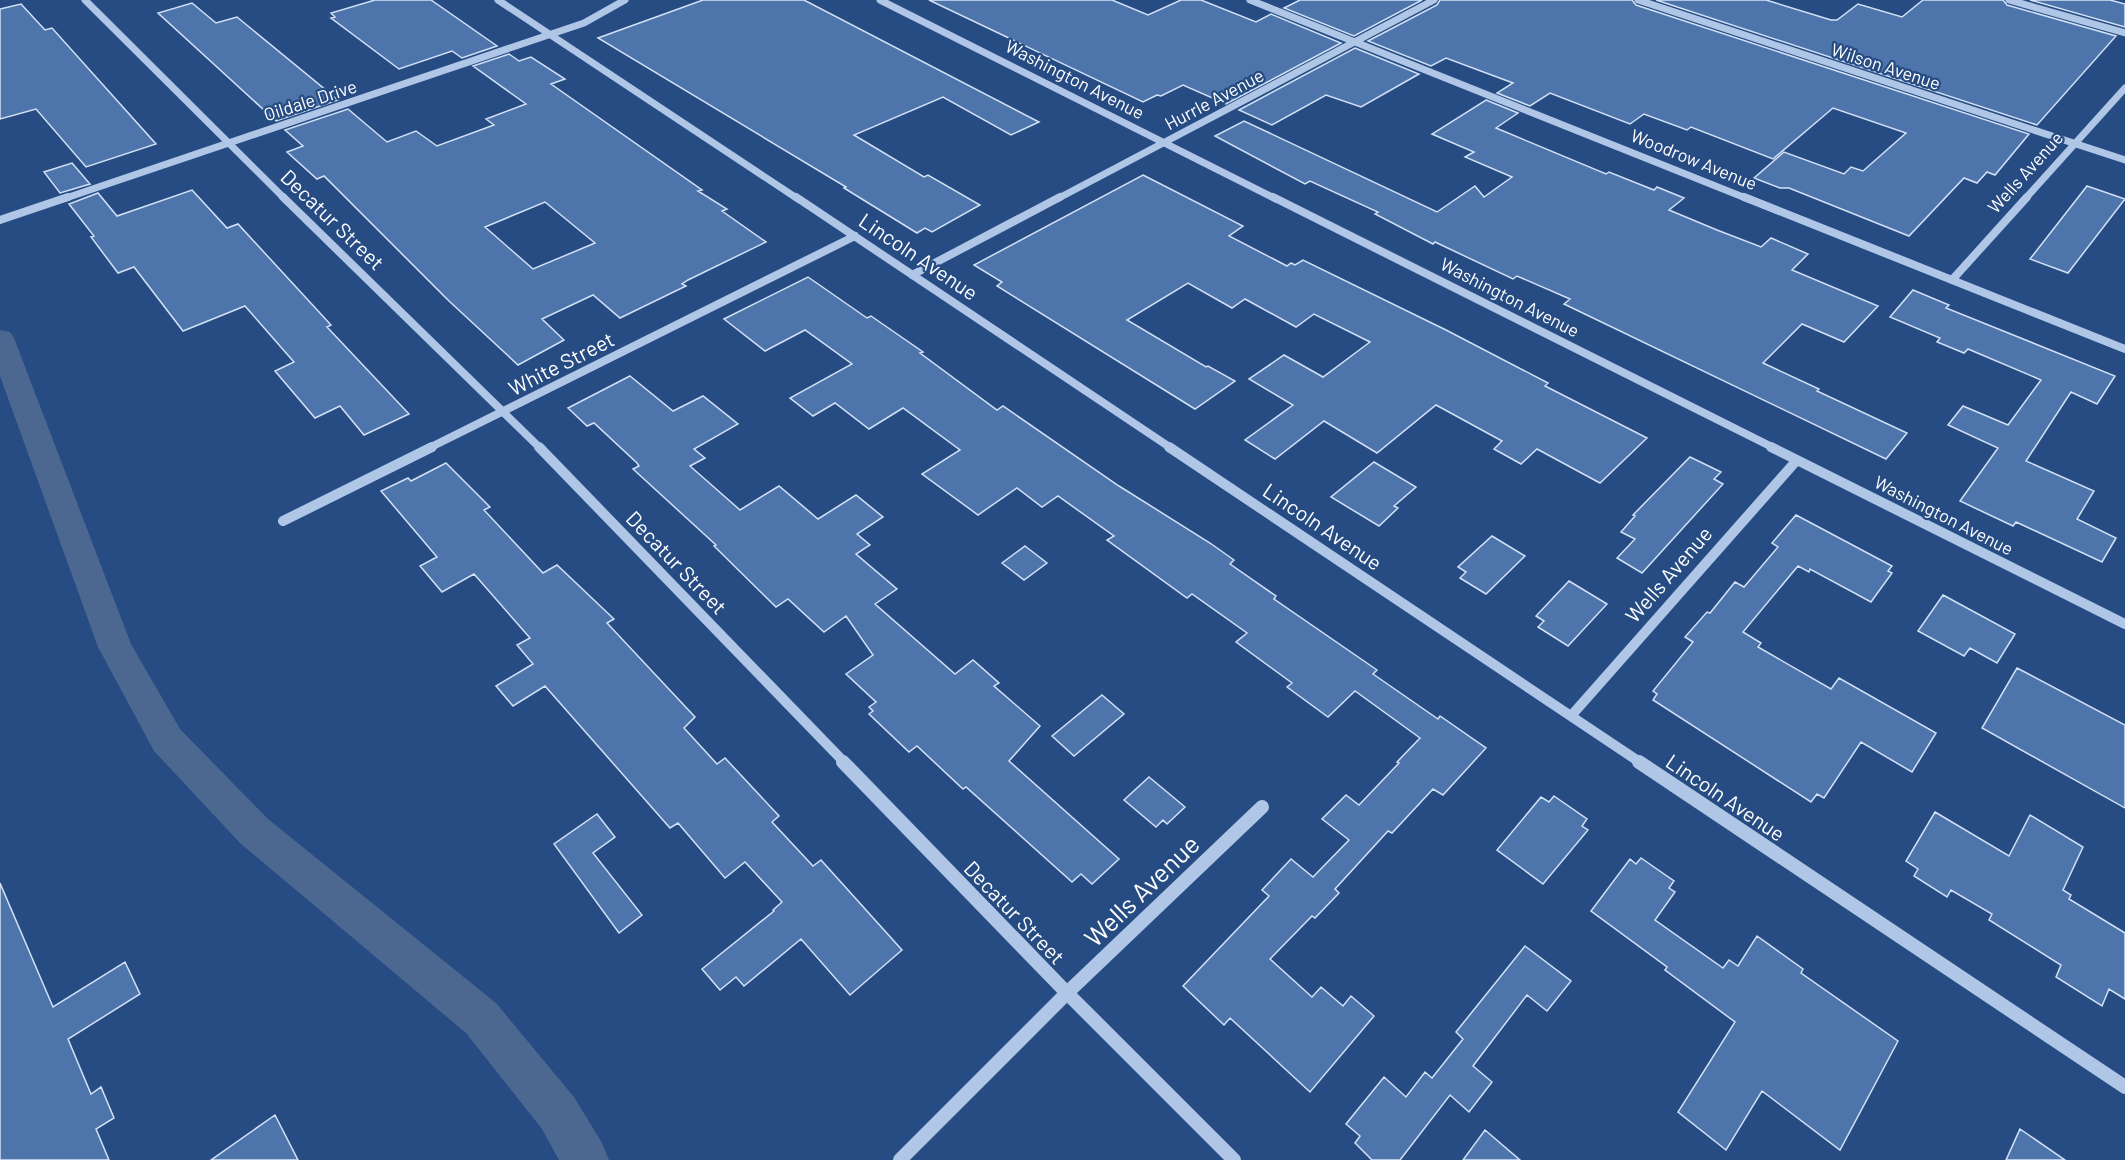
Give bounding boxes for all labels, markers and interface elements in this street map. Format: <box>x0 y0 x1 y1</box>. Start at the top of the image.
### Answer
street label: Washington Avenue <box>1002 34 1148 124</box>
street label: Wilson Avenue <box>1829 38 1943 94</box>
street label: Hurrle Avenue <box>1161 64 1267 134</box>
street label: Oildale Drive <box>261 75 359 125</box>
street label: Woodrow Avenue <box>1628 124 1760 194</box>
street label: Wells Avenue <box>1983 127 2067 217</box>
street label: Decatur Street <box>276 164 390 274</box>
street label: Lincoln Avenue <box>855 207 983 305</box>
street label: Washington Avenue <box>1437 252 1583 342</box>
street label: White Street <box>504 326 618 400</box>
street label: Washington Avenue <box>1871 470 2017 560</box>
street label: Lincoln Avenue <box>1259 477 1387 575</box>
street label: Decatur Street <box>622 505 732 619</box>
street label: Wells Avenue <box>1619 521 1717 627</box>
street label: Lincoln Avenue <box>1662 748 1790 846</box>
street label: Wells Avenue <box>1077 828 1205 952</box>
street label: Decatur Street <box>960 855 1070 969</box>

